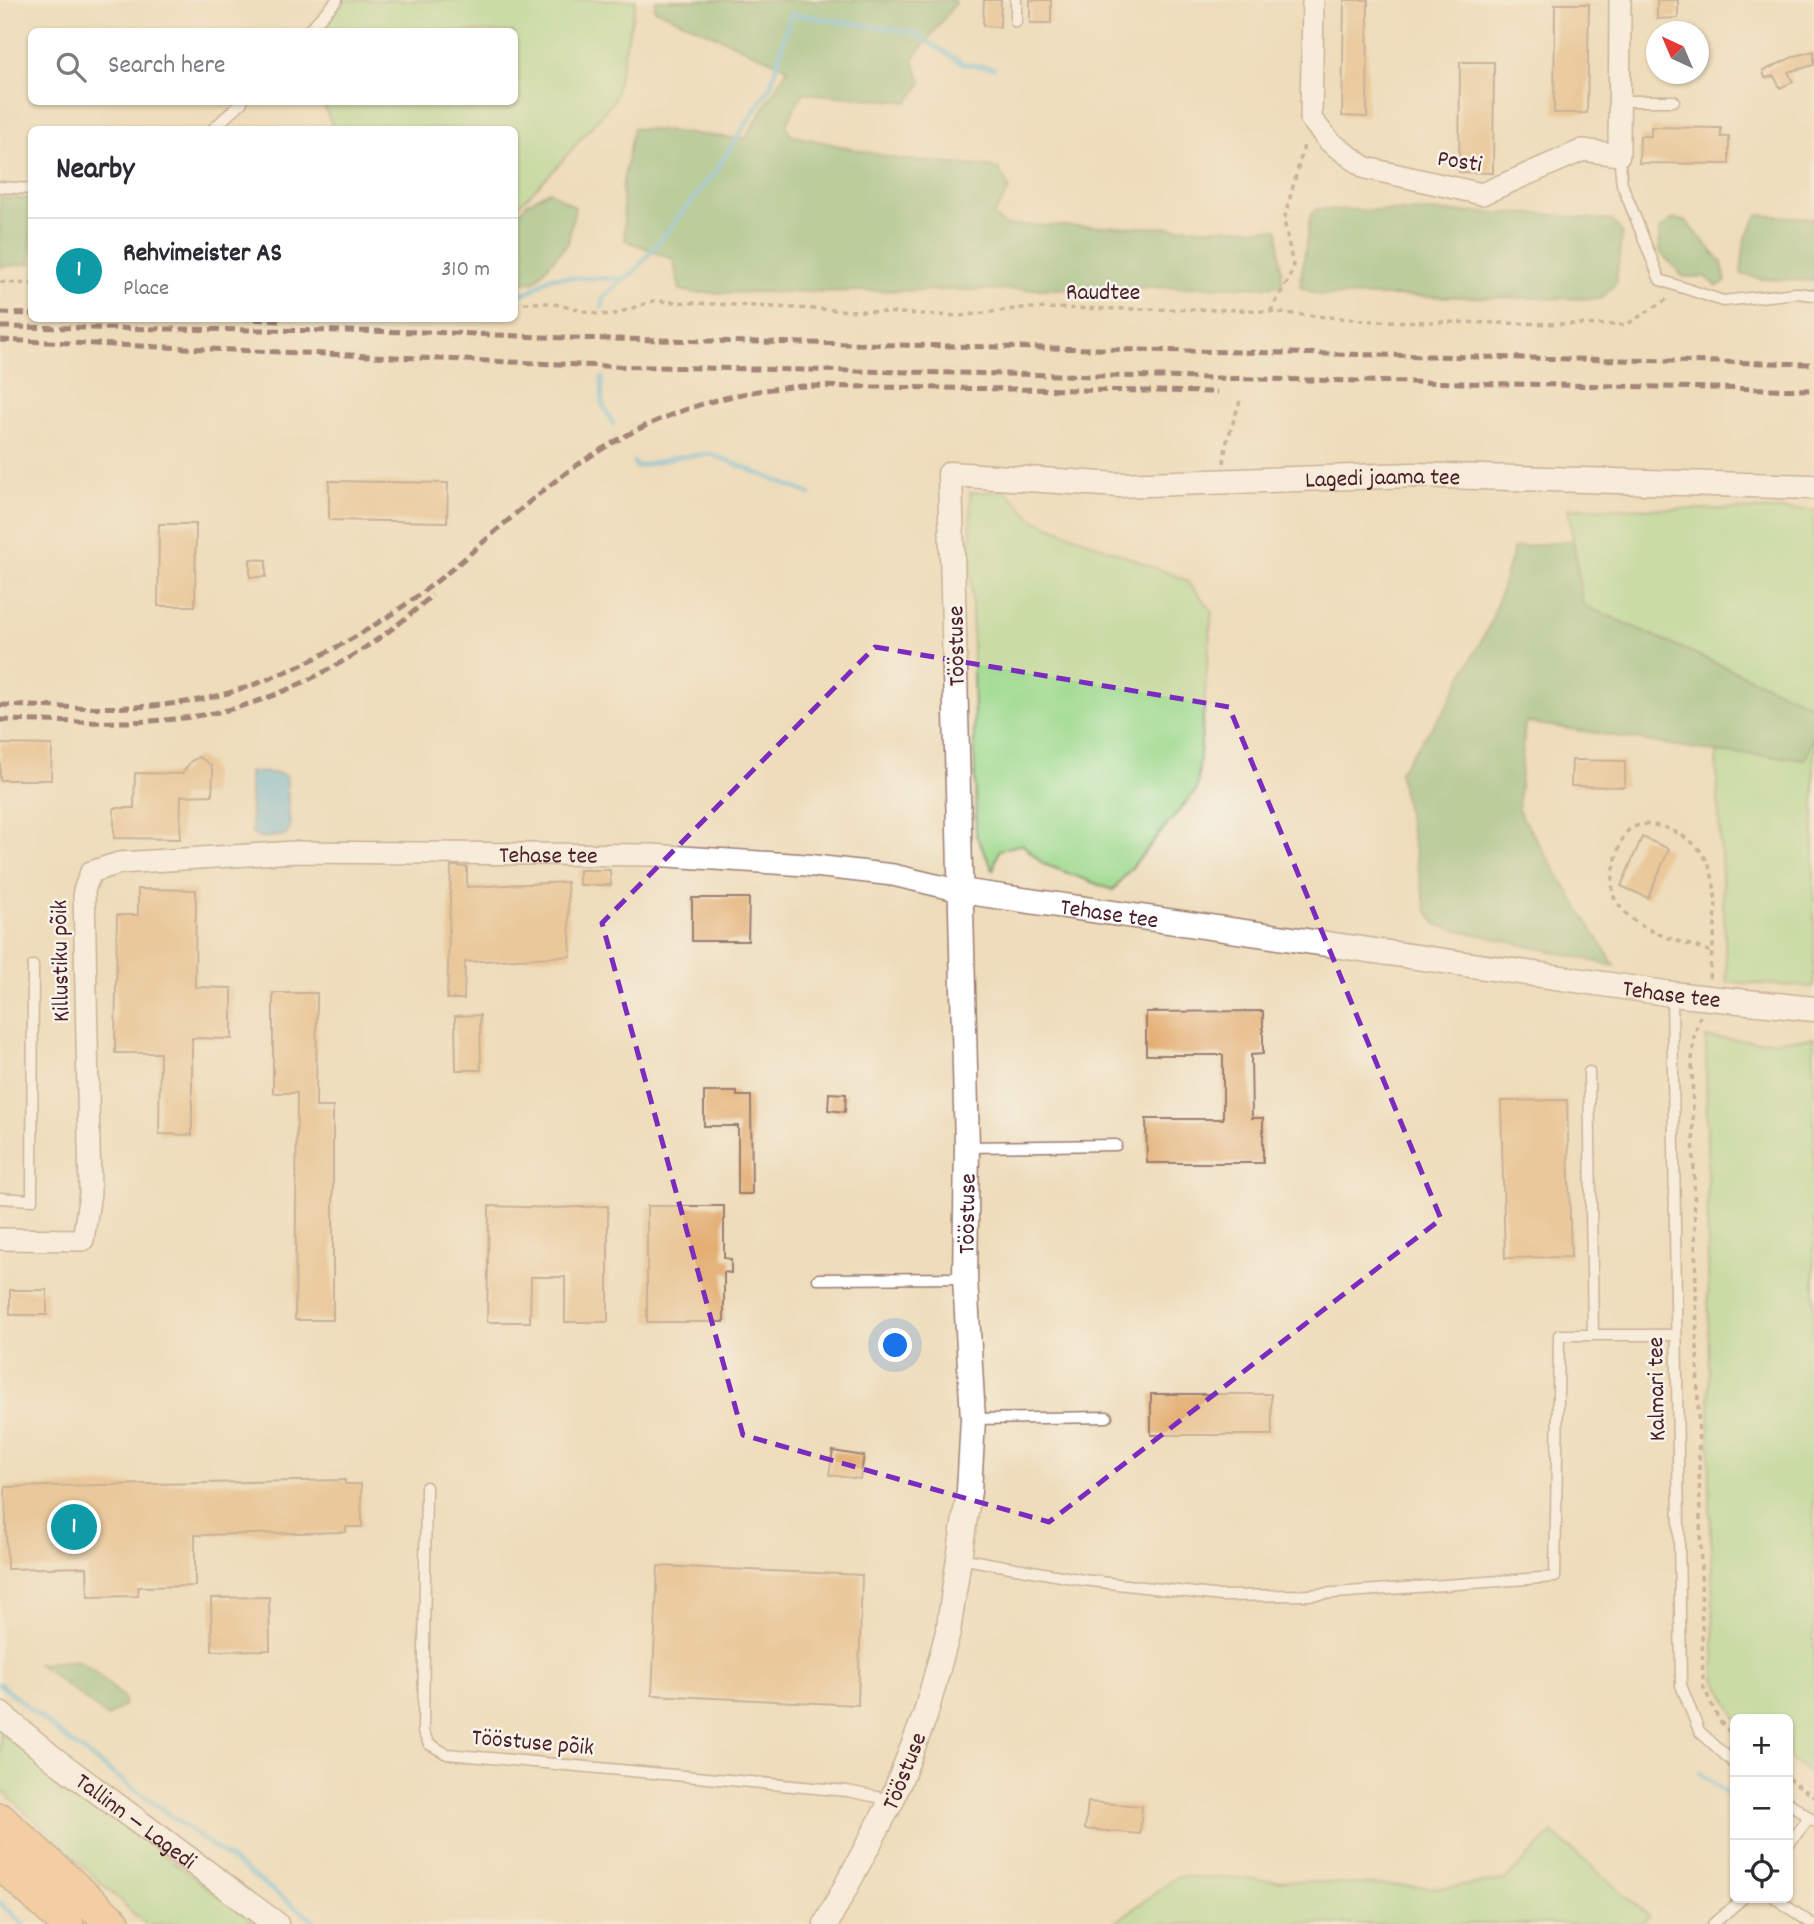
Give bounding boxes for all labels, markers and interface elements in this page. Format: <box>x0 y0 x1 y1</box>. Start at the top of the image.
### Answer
north arrow <box>1646 21 1709 84</box>
search box <box>28 28 518 105</box>
icon: search <box>52 48 90 86</box>
text: Search here <box>108 48 226 85</box>
street label: Posti <box>1435 143 1484 183</box>
text: Nearby <box>56 150 134 193</box>
text: Rehvimeister AS <box>123 236 282 273</box>
text: 1 <box>76 254 82 287</box>
text: 310 m <box>441 254 490 287</box>
text: Place <box>123 273 169 306</box>
street label: Raudtee <box>1066 277 1140 311</box>
street label: Lagedi jaama tee <box>1304 461 1461 499</box>
street label: Tööstuse <box>940 605 976 687</box>
street label: Tehase tee <box>499 840 598 875</box>
street label: Tehase tee <box>1058 892 1160 939</box>
street label: Killustiku põik <box>44 900 80 1022</box>
street label: Tehase tee <box>1620 973 1722 1019</box>
street label: Tööstuse <box>951 1173 987 1255</box>
your location <box>878 1328 912 1362</box>
street label: Kalmari tee <box>1640 1336 1676 1442</box>
pin: 1 <box>51 1501 97 1553</box>
map controls <box>1730 1714 1793 1903</box>
button: + <box>1730 1714 1793 1777</box>
street label: Tööstuse põik <box>470 1722 595 1766</box>
street label: Tööstuse <box>875 1728 937 1817</box>
street label: Tallinn — Lagedi <box>67 1766 202 1879</box>
button: − <box>1730 1777 1793 1840</box>
button: locate <box>1730 1840 1793 1903</box>

